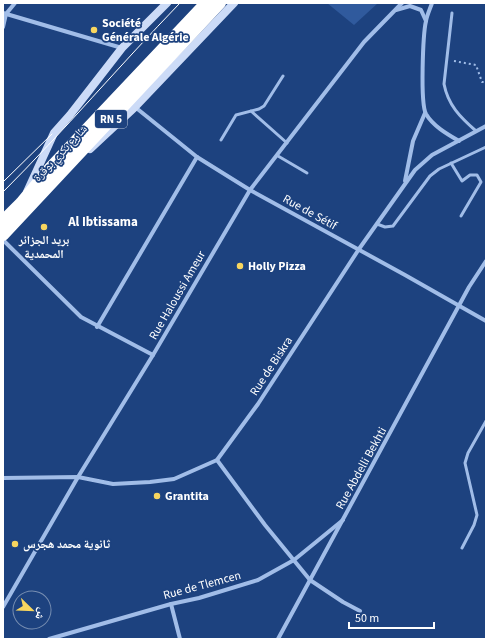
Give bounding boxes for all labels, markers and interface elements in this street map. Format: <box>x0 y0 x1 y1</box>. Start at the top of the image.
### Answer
place label: Société Générale Algérie <box>102 15 189 46</box>
marker: Société Générale Algérie <box>89 25 99 35</box>
road number: RN 5 <box>95 110 127 128</box>
street label: شارع بكري بوقرة <box>29 121 92 186</box>
street label: Rue de Sétif <box>280 191 340 235</box>
district label: Al Ibtissama <box>67 213 138 231</box>
marker: بريد الجزائر المحمدية <box>39 222 49 232</box>
place label: بريد الجزائر المحمدية <box>18 232 69 263</box>
street label: Rue Haloussi Ameur <box>145 247 210 343</box>
place label: Holly Pizza <box>248 258 306 275</box>
marker: Holly Pizza <box>235 261 245 271</box>
street label: Rue de Biskra <box>246 333 297 399</box>
street label: Rue Abdelli Bekhti <box>332 424 391 512</box>
place label: Grantita <box>165 488 209 505</box>
marker: Grantita <box>152 491 162 501</box>
place label: ثانوية محمد هجرس <box>23 536 111 553</box>
marker: ثانوية محمد هجرس <box>10 539 20 549</box>
street label: Rue de Tlemcen <box>161 567 243 604</box>
north arrow <box>12 590 52 630</box>
scale bar <box>349 604 434 630</box>
text: ش <box>31 605 50 622</box>
text: 50 m <box>355 610 379 627</box>

